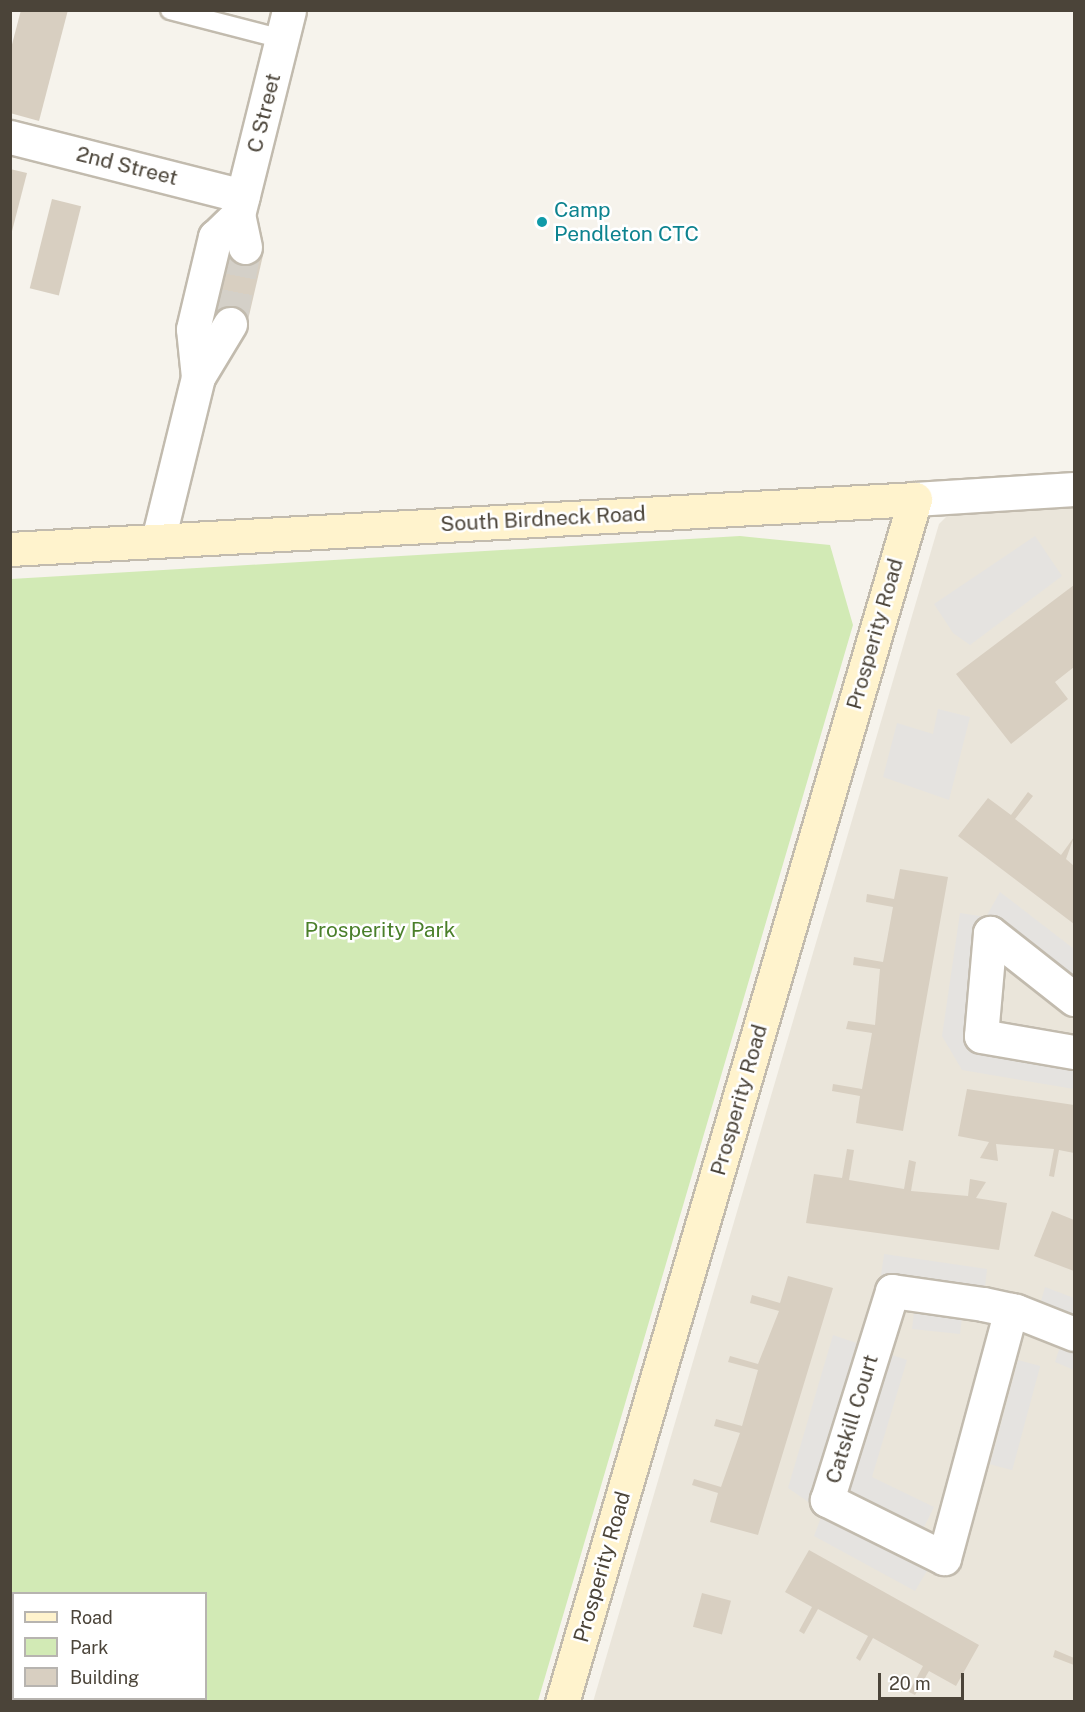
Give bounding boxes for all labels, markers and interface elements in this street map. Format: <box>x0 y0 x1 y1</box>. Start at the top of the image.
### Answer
street label: C Street <box>242 71 286 155</box>
street label: 2nd Street <box>74 141 180 191</box>
place label: Camp Pendleton CTC <box>554 197 699 247</box>
marker: Camp Pendleton CTC <box>535 215 549 229</box>
street label: South Birdneck Road <box>440 501 646 537</box>
street label: Prosperity Road <box>841 556 909 712</box>
park label: Prosperity Park <box>305 917 455 943</box>
street label: Prosperity Road <box>705 1022 773 1178</box>
street label: Catskill Court <box>820 1351 884 1487</box>
street label: Prosperity Road <box>568 1489 636 1645</box>
legend <box>12 1592 207 1700</box>
text: Road <box>70 1607 113 1628</box>
text: Park <box>70 1637 108 1658</box>
scale bar <box>881 1661 966 1699</box>
text: Building <box>70 1667 139 1688</box>
text: 20 m <box>889 1673 931 1694</box>

